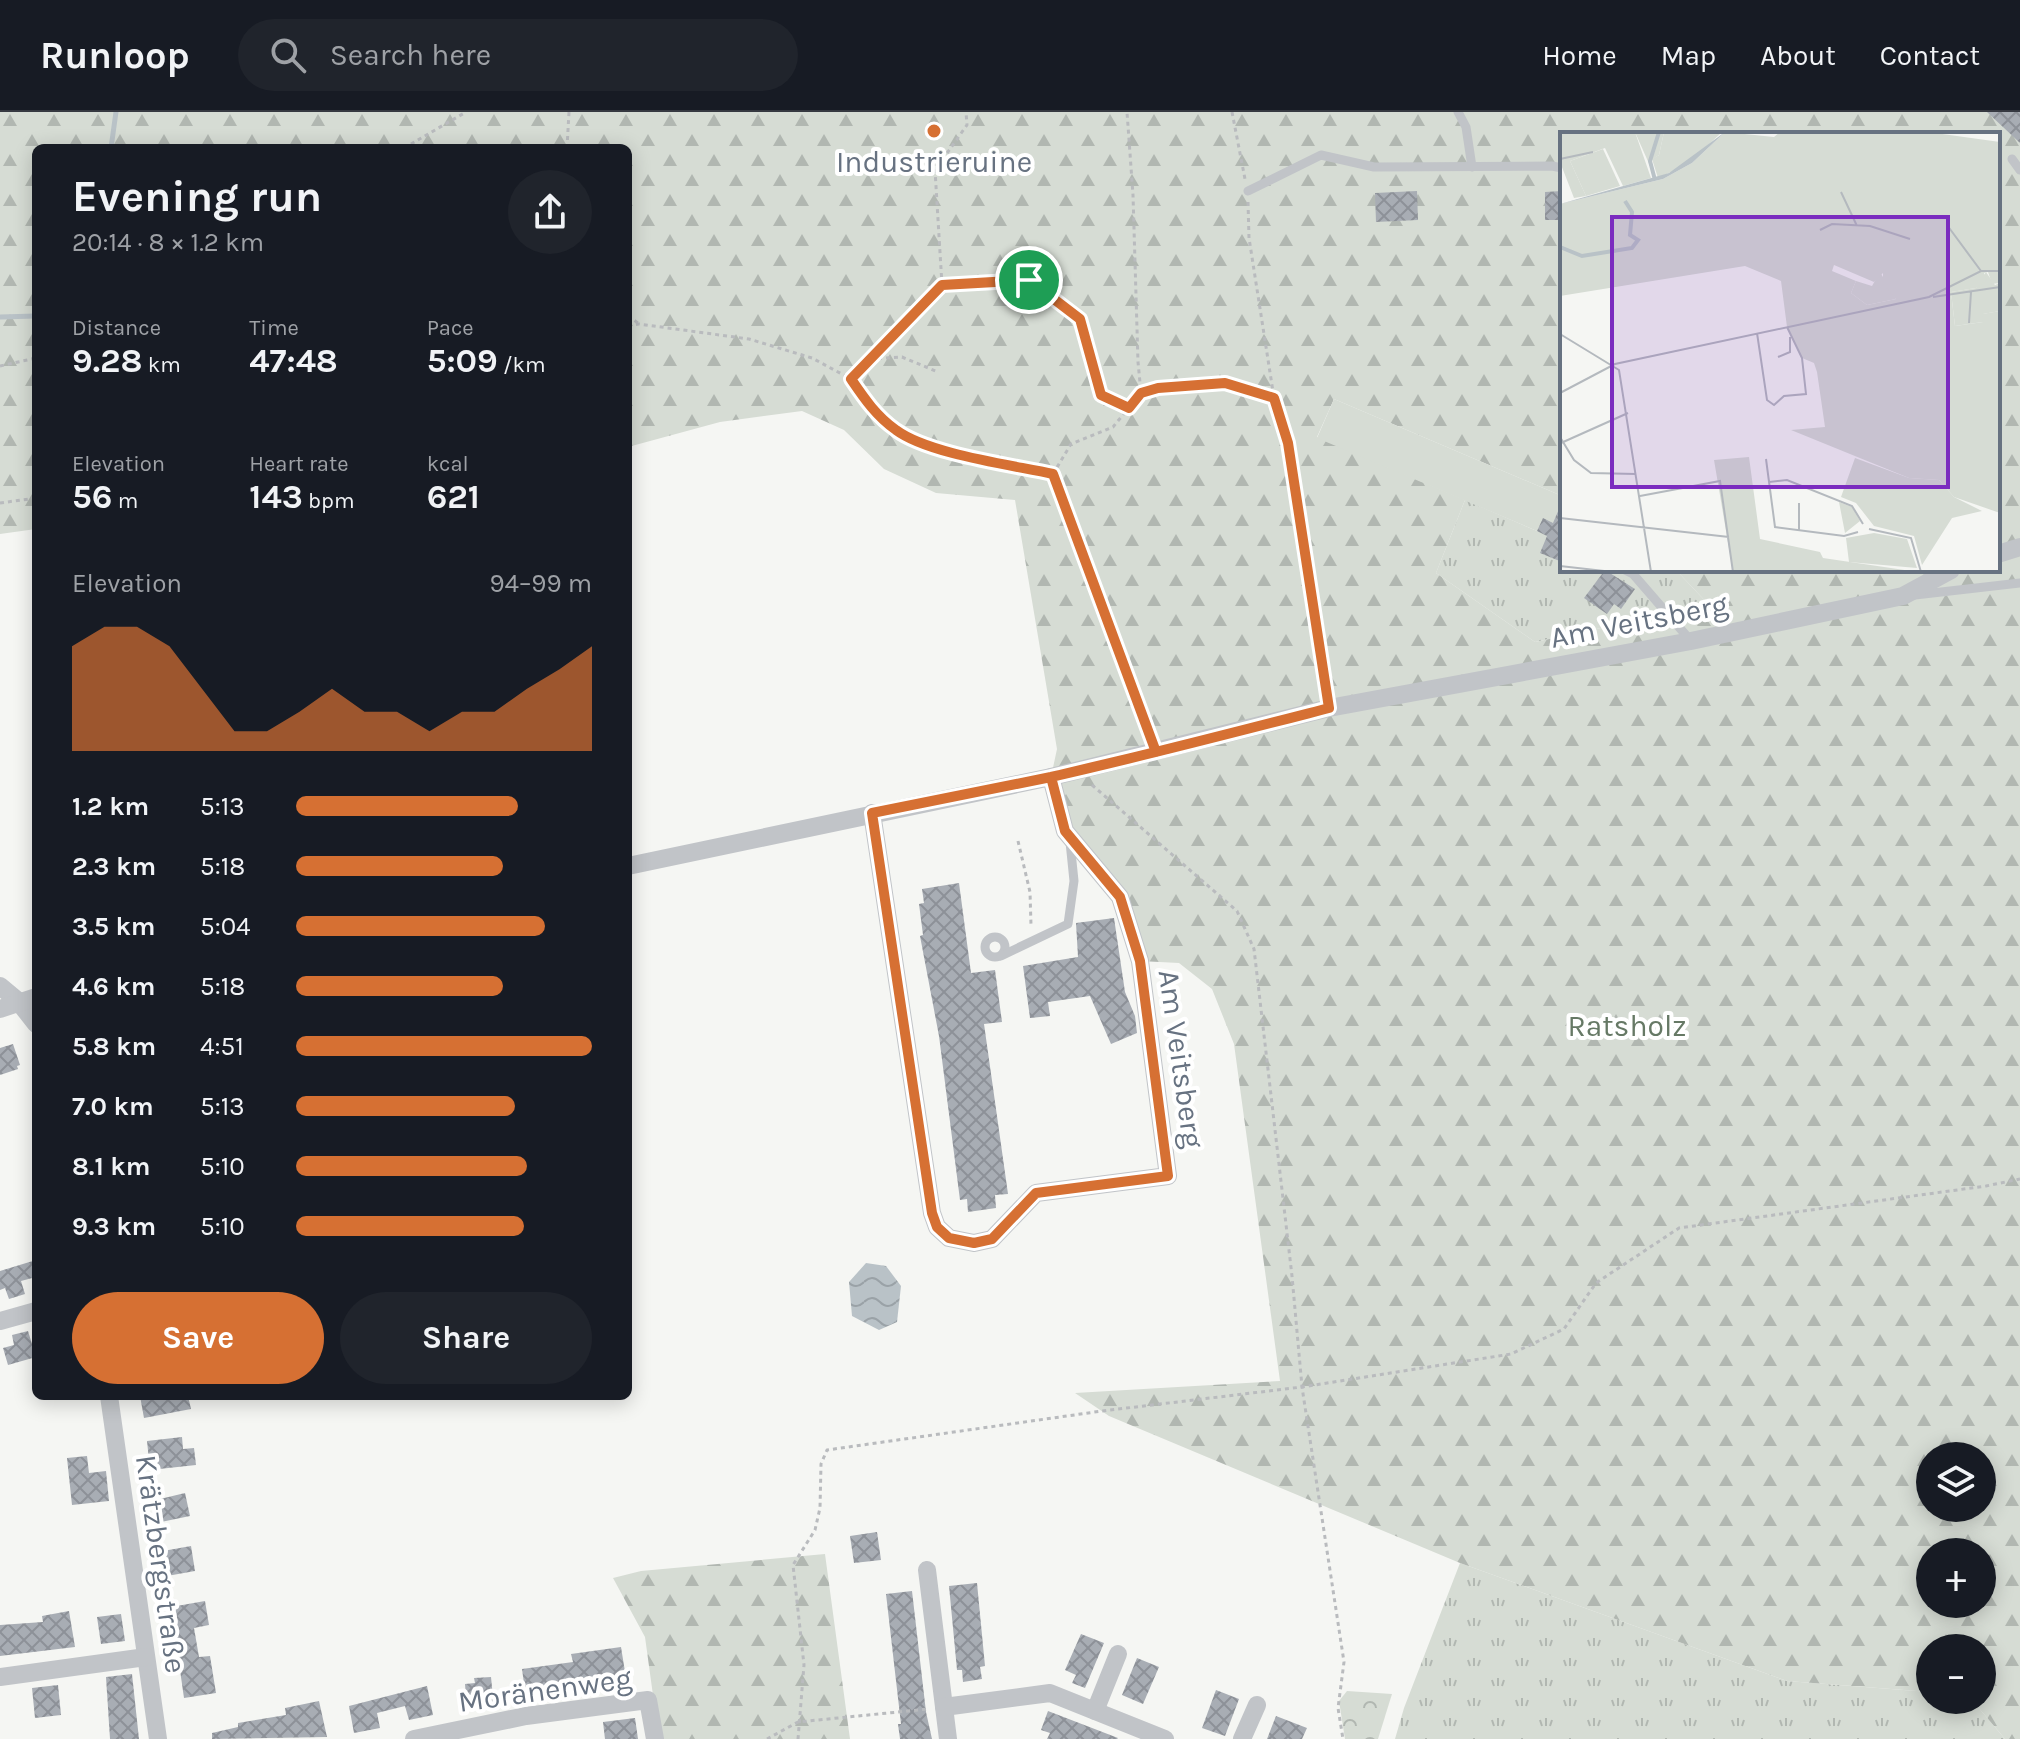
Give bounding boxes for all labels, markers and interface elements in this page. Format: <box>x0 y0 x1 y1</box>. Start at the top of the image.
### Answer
search box <box>238 19 798 91</box>
text: Runloop <box>40 33 190 78</box>
icon: search <box>266 33 310 77</box>
text: Search here <box>330 37 491 73</box>
text: Home <box>1542 39 1617 72</box>
text: Map <box>1661 39 1716 72</box>
text: About <box>1760 39 1836 72</box>
text: Contact <box>1880 39 1980 72</box>
marker: Industrieruine <box>925 122 943 140</box>
inset map <box>1560 132 2000 572</box>
place label: Industrieruine <box>836 144 1032 180</box>
button: share <box>508 170 592 254</box>
text: Evening run <box>72 171 322 222</box>
text: 20:14 · 8 × 1.2 km <box>72 227 264 258</box>
pin <box>995 246 1063 314</box>
icon: arrive <box>1007 258 1051 302</box>
text: Distance <box>72 315 161 341</box>
text: Time <box>249 315 299 341</box>
text: Pace <box>427 315 474 341</box>
text: 9.28 <box>72 341 143 381</box>
text: 47:48 <box>249 341 338 381</box>
text: 5:09 <box>427 341 498 381</box>
text: km <box>143 352 181 378</box>
text: /km <box>498 352 546 378</box>
text: Elevation <box>72 451 165 477</box>
text: Heart rate <box>249 451 349 477</box>
text: kcal <box>427 451 469 477</box>
text: 56 <box>72 477 112 517</box>
text: 143 <box>249 477 303 517</box>
text: 621 <box>427 477 480 517</box>
text: m <box>112 488 138 514</box>
text: bpm <box>303 488 355 514</box>
text: Elevation <box>72 568 182 599</box>
text: 94–99 m <box>489 568 592 599</box>
street label: Am Veitsberg <box>1547 586 1731 656</box>
text: 1.2 km <box>72 791 149 822</box>
text: 5:13 <box>200 791 245 822</box>
text: 2.3 km <box>72 851 156 882</box>
text: 5:18 <box>200 851 245 882</box>
text: 3.5 km <box>72 911 156 942</box>
text: 5:04 <box>200 911 251 942</box>
street label: Am Veitsberg <box>1151 967 1211 1151</box>
text: 4.6 km <box>72 971 155 1002</box>
text: 5:18 <box>200 971 245 1002</box>
park label: Ratsholz <box>1567 1008 1687 1044</box>
text: 5.8 km <box>72 1031 156 1062</box>
text: 4:51 <box>200 1031 244 1062</box>
text: 7.0 km <box>72 1091 154 1122</box>
text: 5:13 <box>200 1091 245 1122</box>
text: 8.1 km <box>72 1151 150 1182</box>
text: 5:10 <box>200 1151 245 1182</box>
text: 9.3 km <box>72 1211 156 1242</box>
text: 5:10 <box>200 1211 245 1242</box>
button: Save <box>72 1292 324 1384</box>
button: Share <box>340 1292 592 1384</box>
map controls <box>1916 1442 1996 1714</box>
button: layers <box>1916 1442 1996 1522</box>
street label: Krätzbergstraße <box>128 1453 194 1675</box>
button: + <box>1916 1538 1996 1618</box>
button: − <box>1916 1634 1996 1714</box>
street label: Moränenweg <box>456 1660 634 1720</box>

